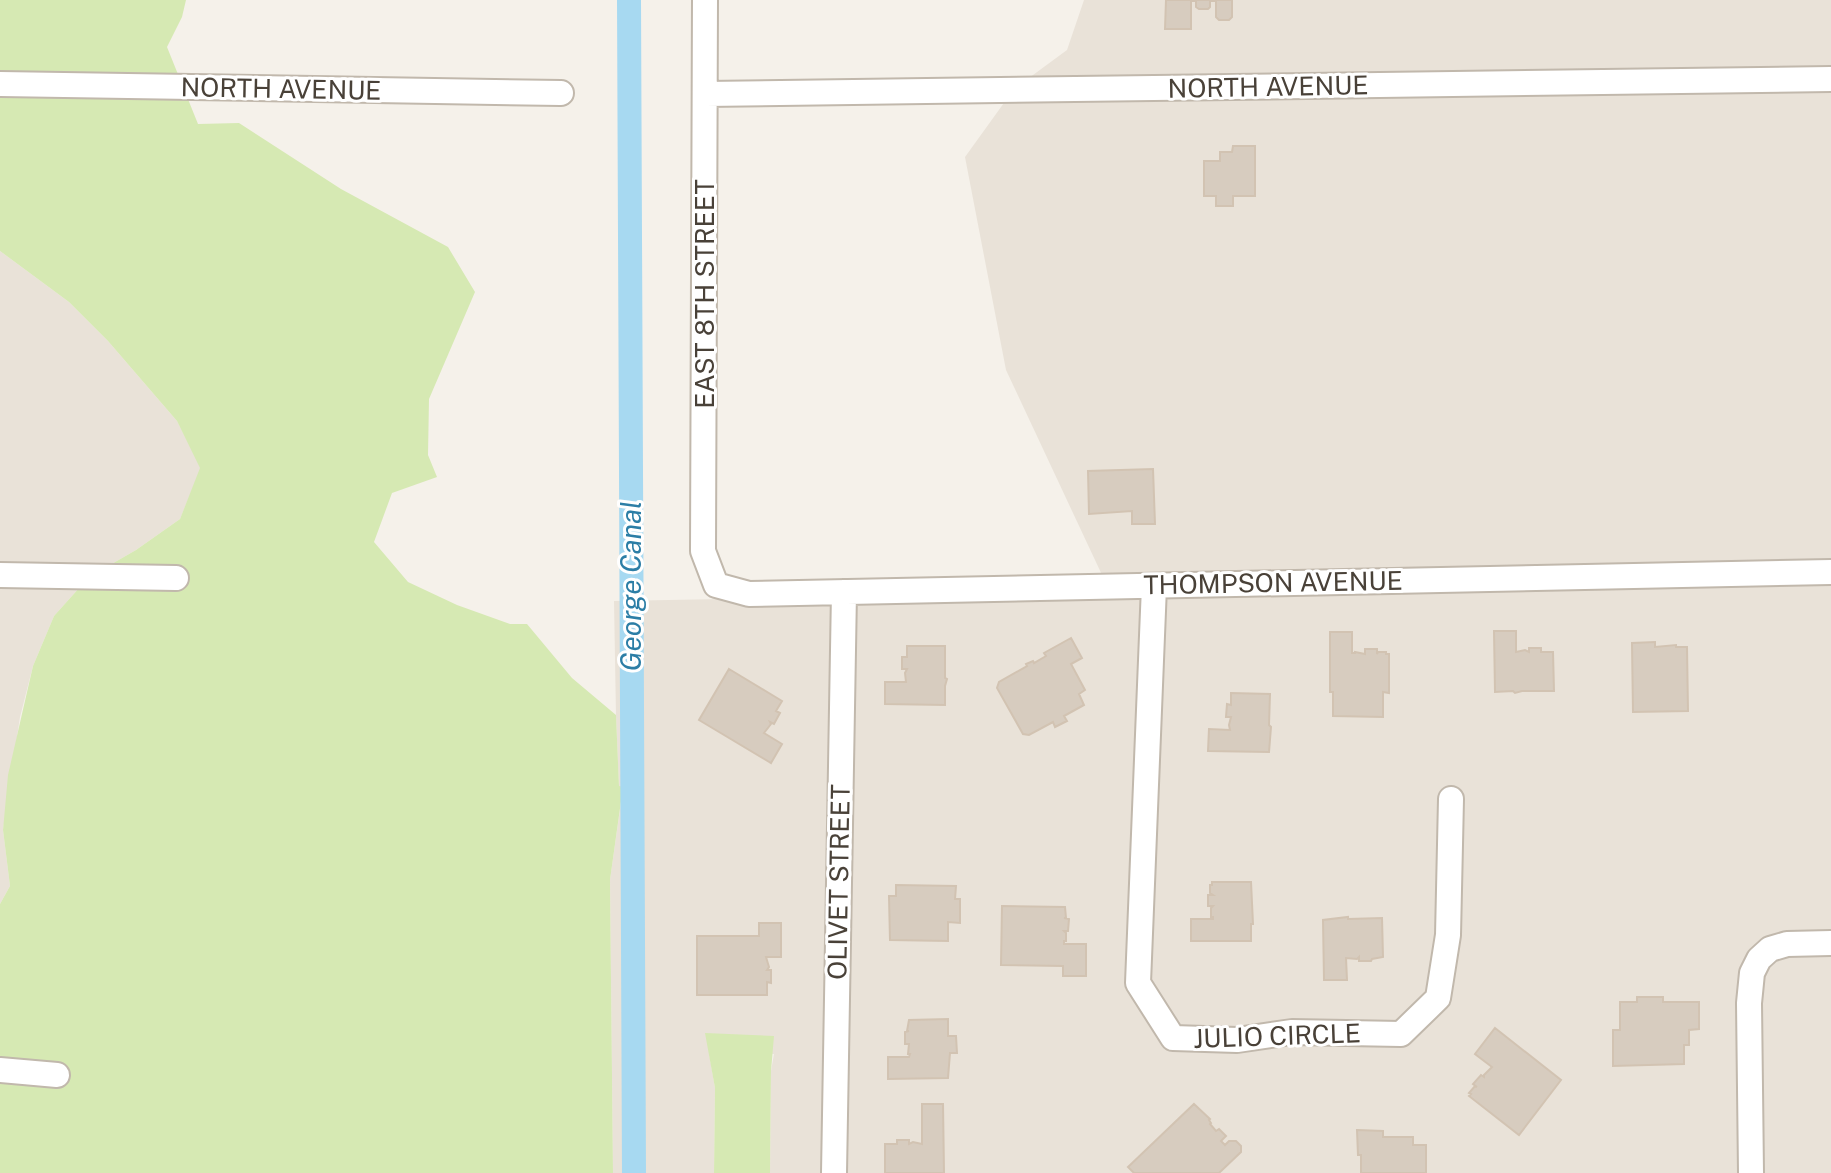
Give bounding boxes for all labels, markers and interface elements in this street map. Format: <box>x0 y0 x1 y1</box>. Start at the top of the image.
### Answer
street label: NORTH AVENUE <box>1167 69 1369 104</box>
street label: NORTH AVENUE <box>180 71 382 106</box>
street label: EAST 8TH STREET <box>689 179 720 409</box>
water label: George Canal <box>614 501 647 671</box>
street label: THOMPSON AVENUE <box>1143 565 1403 600</box>
street label: OLIVET STREET <box>821 784 856 980</box>
street label: JULIO CIRCLE <box>1193 1017 1361 1054</box>

